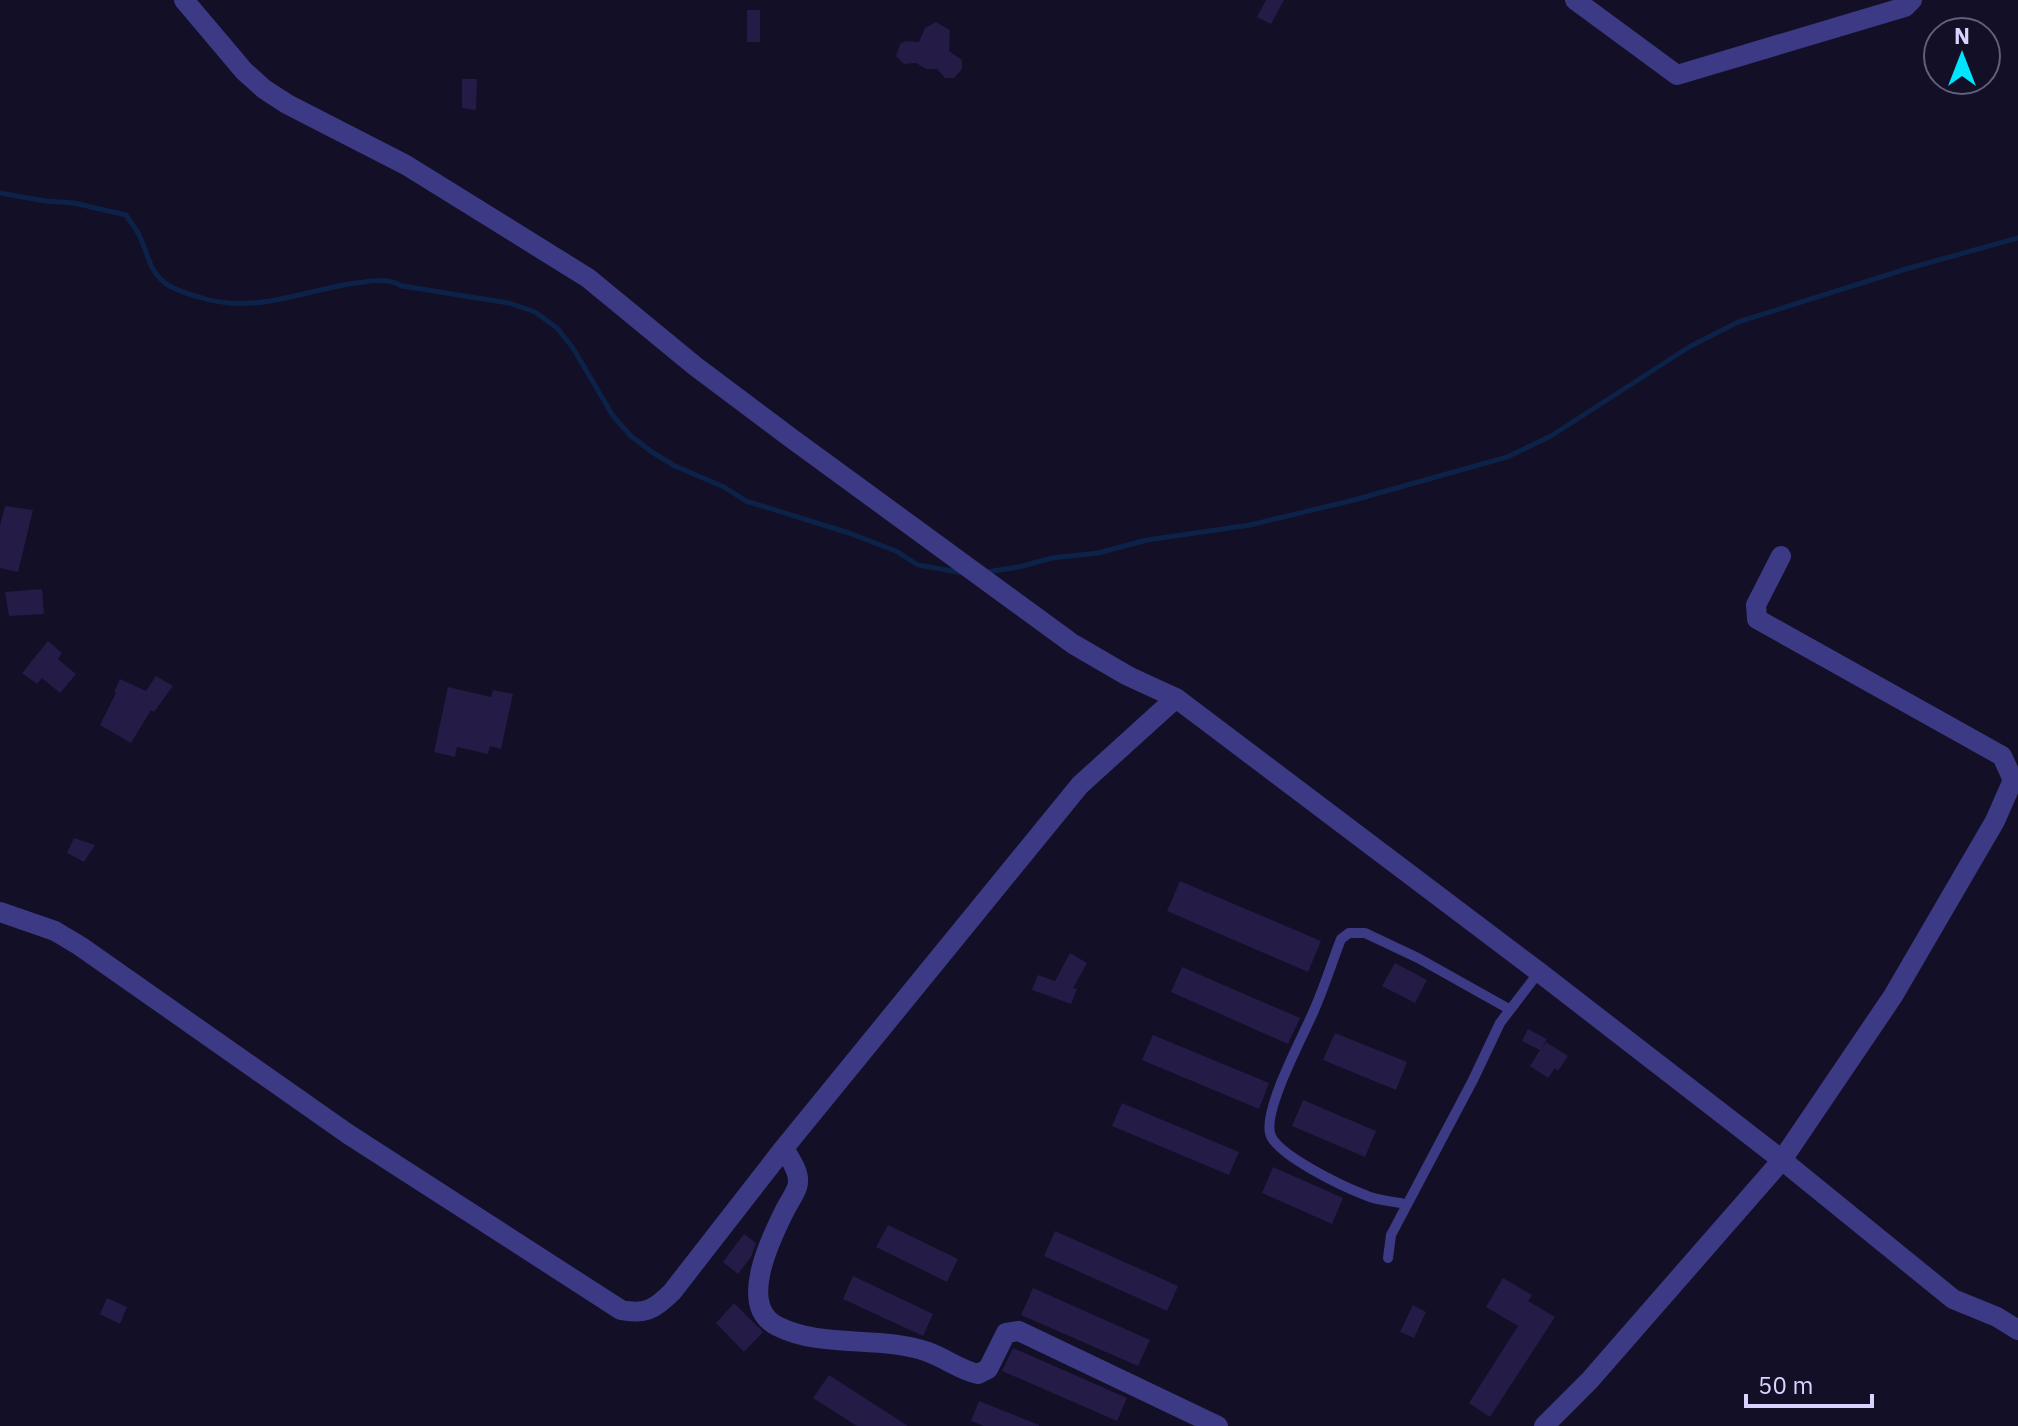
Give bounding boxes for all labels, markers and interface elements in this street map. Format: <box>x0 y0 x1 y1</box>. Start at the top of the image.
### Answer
north arrow <box>1922 16 2002 96</box>
text: N <box>1954 21 1970 50</box>
scale bar <box>1746 1358 1872 1408</box>
text: 50 m <box>1758 1369 1813 1401</box>

